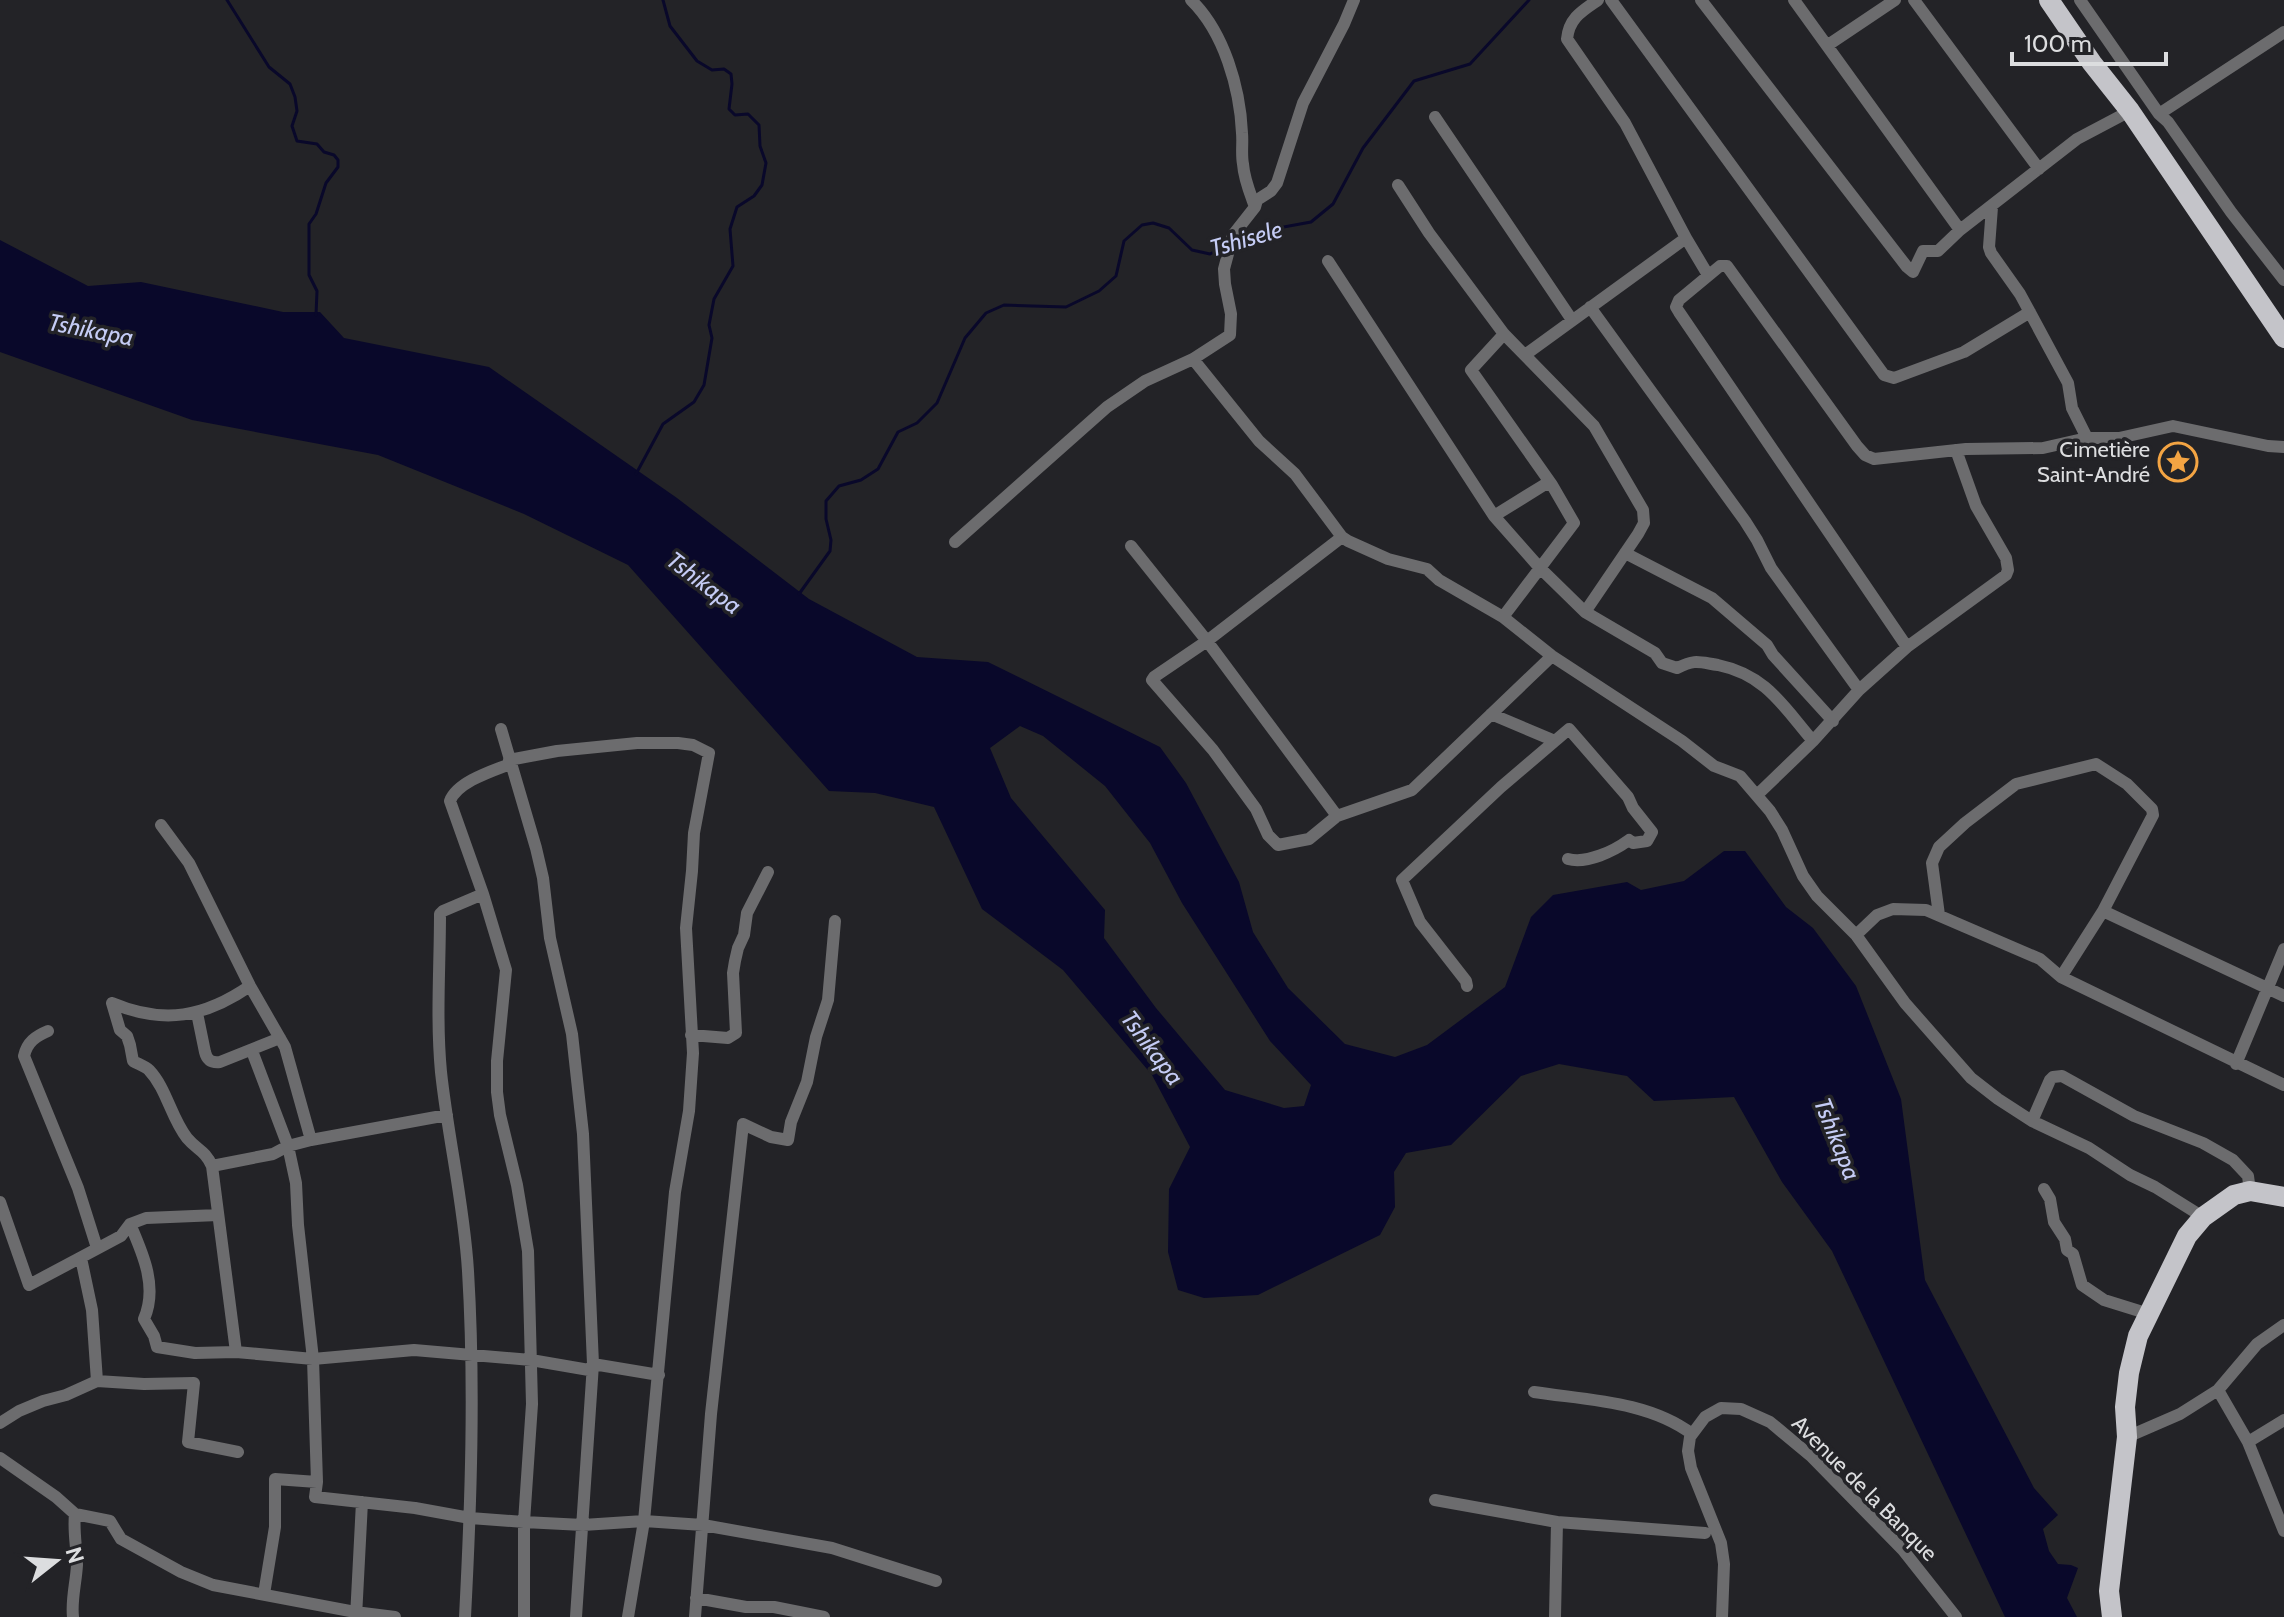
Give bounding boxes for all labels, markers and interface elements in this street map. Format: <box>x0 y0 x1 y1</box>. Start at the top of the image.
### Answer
scale bar <box>2012 16 2166 66</box>
text: 100 m <box>2024 29 2092 58</box>
water label: Tshisele <box>1206 214 1285 263</box>
water label: Tshikapa <box>46 307 136 352</box>
place label: Cimetière Saint-André <box>2037 436 2150 488</box>
place icon: Cimetière Saint-André <box>2157 441 2199 483</box>
water label: Tshikapa <box>661 545 747 620</box>
water label: Tshikapa <box>1115 1005 1190 1091</box>
water label: Tshikapa <box>1808 1093 1867 1184</box>
street label: Avenue de la Banque <box>1786 1410 1943 1567</box>
north arrow <box>16 1521 96 1601</box>
text: N <box>59 1544 90 1567</box>

